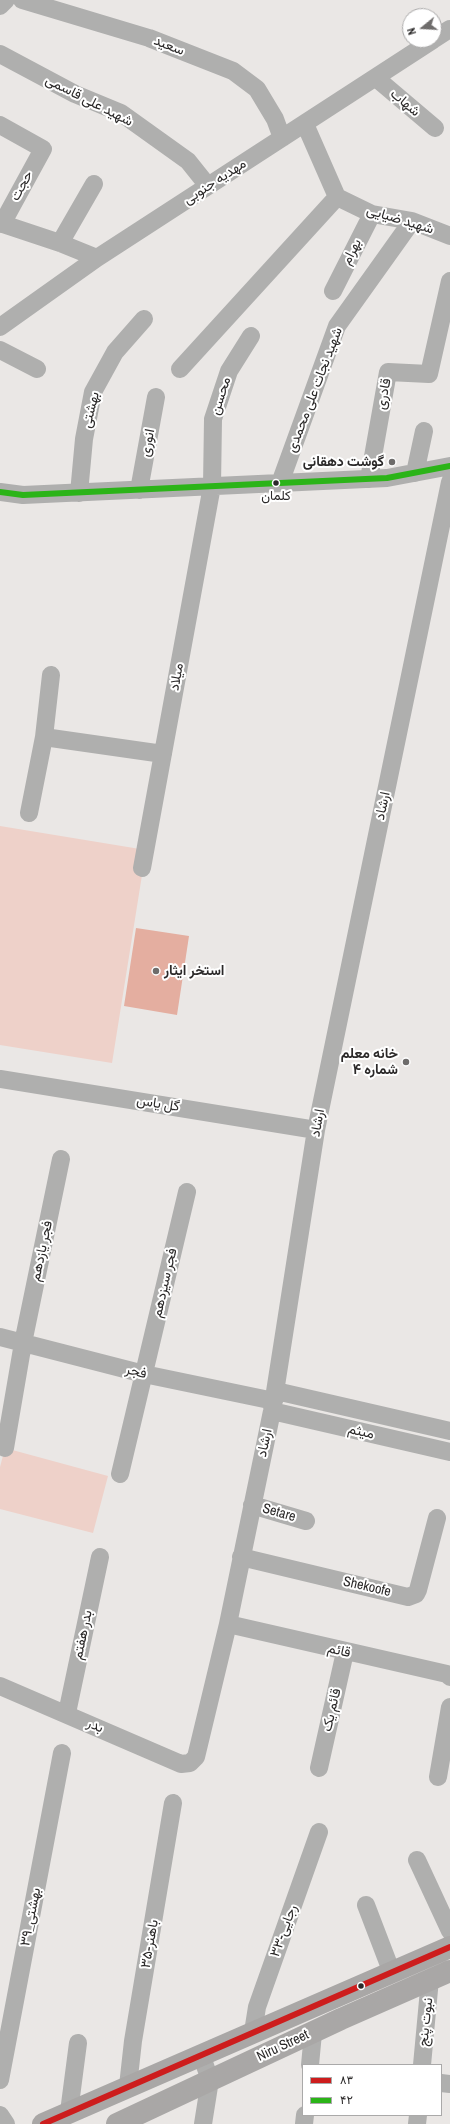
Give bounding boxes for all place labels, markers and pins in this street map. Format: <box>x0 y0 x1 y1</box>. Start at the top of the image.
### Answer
place label: گوشت دهقانی <box>303 454 384 470</box>
marker: گوشت دهقانی <box>387 457 397 467</box>
marker: کلمان <box>271 478 281 488</box>
place label: کلمان <box>261 489 291 505</box>
place label: استخر ایثار <box>164 963 224 979</box>
marker: استخر ایثار <box>151 966 161 976</box>
place label: خانه معلم شماره ۴ <box>341 1046 398 1078</box>
marker: خانه معلم شماره ۴ <box>401 1057 411 1067</box>
unlabelled marker <box>356 1981 366 1991</box>

